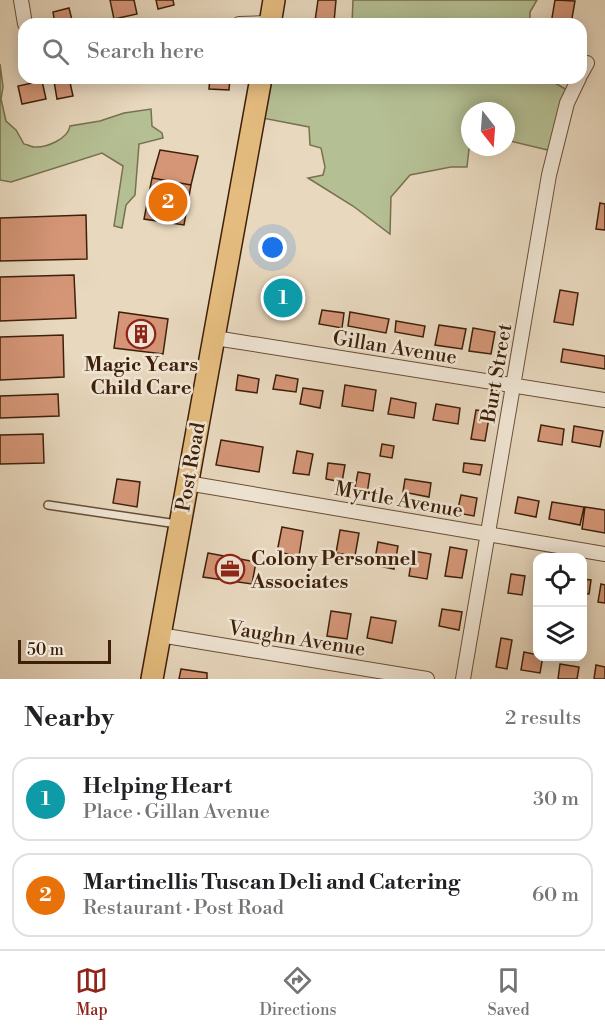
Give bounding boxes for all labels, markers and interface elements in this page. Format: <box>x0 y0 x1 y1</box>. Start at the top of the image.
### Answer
search box <box>18 18 587 84</box>
icon: search <box>39 35 72 68</box>
text: Search here <box>87 38 204 65</box>
north arrow <box>461 102 515 156</box>
pin: 2 <box>148 180 188 224</box>
your location <box>258 233 287 262</box>
pin: 1 <box>264 276 302 320</box>
building icon: Magic Years Child Care <box>125 318 157 350</box>
street label: Burt Street <box>476 322 518 426</box>
street label: Gillan Avenue <box>331 326 459 371</box>
place label: Magic Years Child Care <box>84 353 198 401</box>
street label: Post Road <box>171 420 212 514</box>
street label: Myrtle Avenue <box>333 477 465 524</box>
place label: Colony Personnel Associates <box>250 547 417 595</box>
office icon: Colony Personnel Associates <box>214 553 246 585</box>
map controls <box>533 553 587 661</box>
button: locate <box>533 553 587 607</box>
button: layers <box>533 607 587 661</box>
street label: Vaughn Avenue <box>225 616 367 663</box>
scale bar <box>18 637 111 664</box>
text: 50 m <box>27 640 64 660</box>
text: Nearby <box>24 702 114 734</box>
text: 2 results <box>505 706 581 731</box>
text: Helping Heart <box>83 773 232 800</box>
text: 1 <box>41 787 50 812</box>
text: 30 m <box>533 787 579 812</box>
text: Place · Gillan Avenue <box>83 800 270 825</box>
text: Martinellis Tuscan Deli and Catering <box>83 869 460 896</box>
text: 2 <box>39 883 52 908</box>
text: 60 m <box>532 883 579 908</box>
text: Restaurant · Post Road <box>83 896 284 921</box>
tab: Map <box>75 964 108 1020</box>
tab: Directions <box>259 964 337 1020</box>
tab: Saved <box>487 964 530 1020</box>

